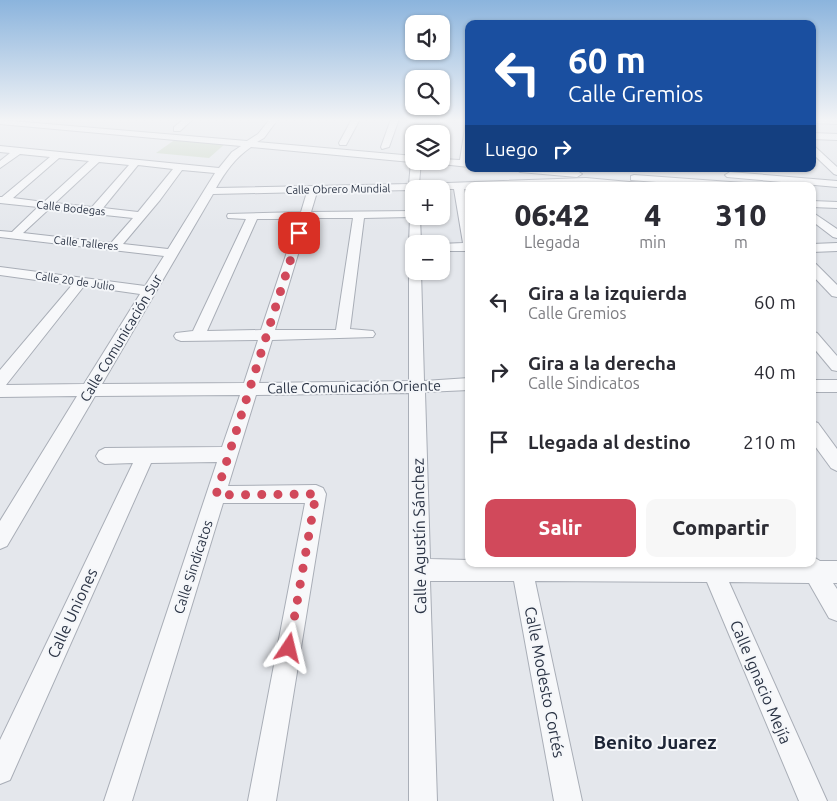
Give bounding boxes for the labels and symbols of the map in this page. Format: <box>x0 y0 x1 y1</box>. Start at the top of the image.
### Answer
street label: Calle Obrero Mundial <box>285 182 391 196</box>
street label: Calle Bodegas <box>36 198 106 218</box>
pin <box>278 212 320 254</box>
street label: Calle Talleres <box>53 234 119 252</box>
street label: Calle 20 de Julio <box>34 269 116 293</box>
street label: Calle Comunicación Sur <box>77 271 166 405</box>
street label: Calle Comunicación Oriente <box>267 377 441 397</box>
street label: Calle Agustín Sánchez <box>409 458 429 614</box>
street label: Calle Sindicatos <box>170 518 216 616</box>
street label: Calle Uniones <box>43 565 101 661</box>
street label: Calle Modesto Cortés <box>521 605 569 759</box>
street label: Calle Ignacio Mejía <box>727 617 795 747</box>
position arrow <box>262 621 314 673</box>
district label: Benito Juarez <box>593 731 717 753</box>

